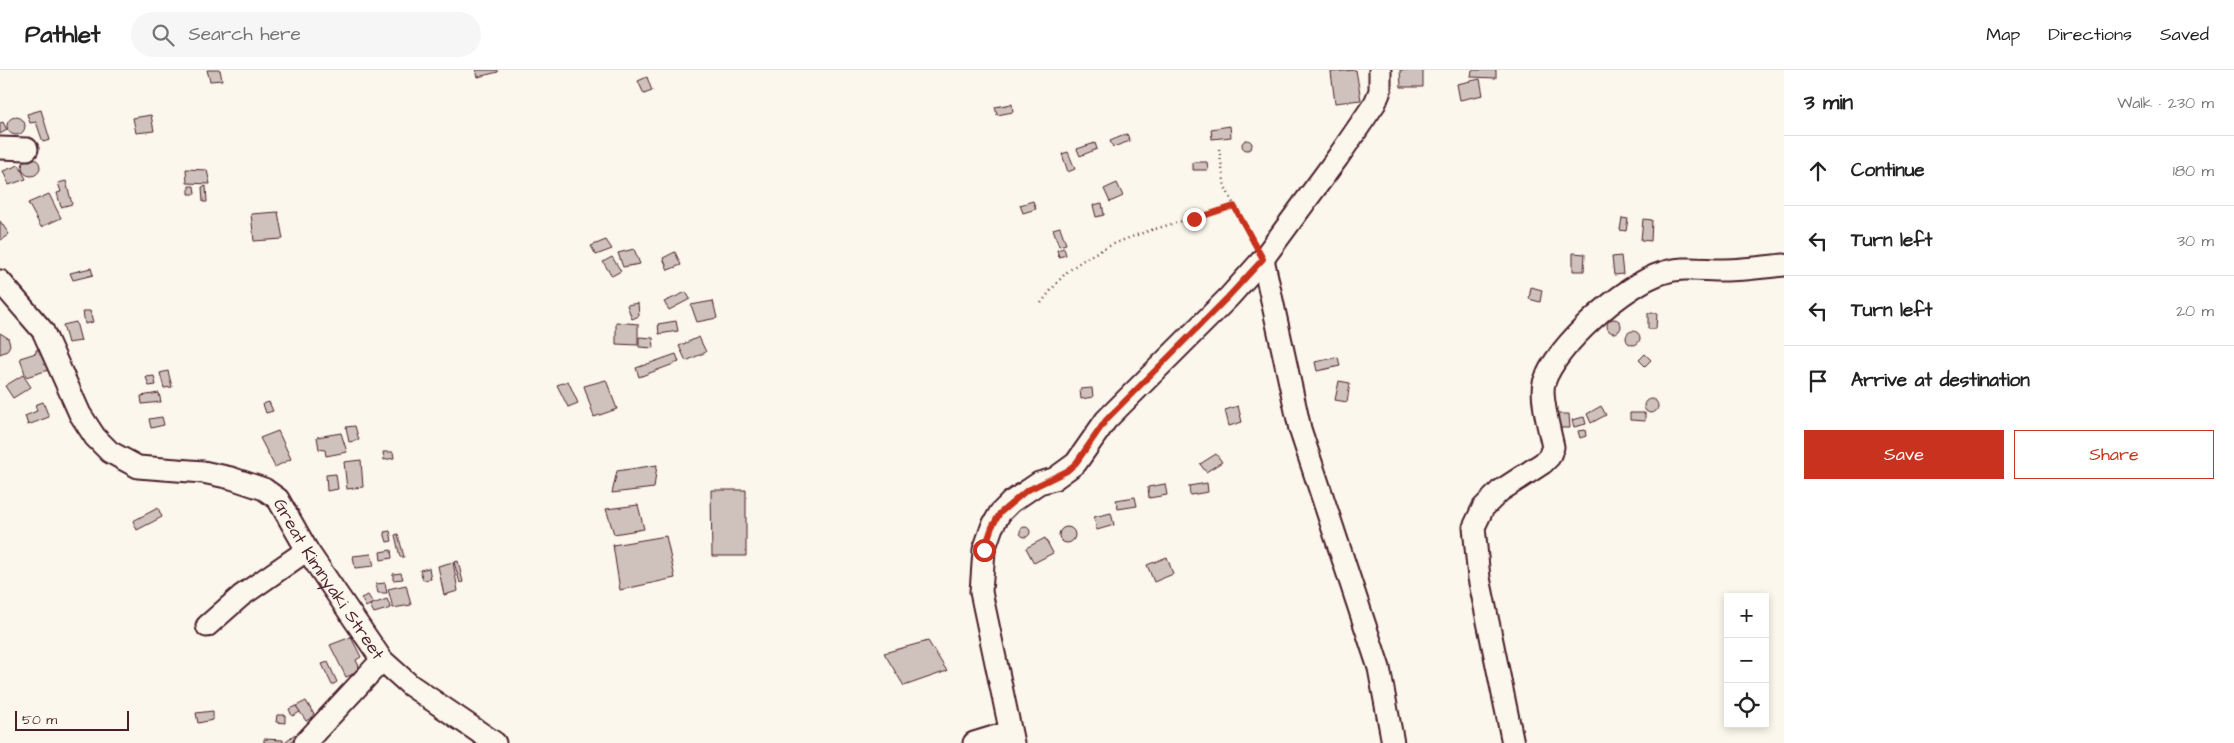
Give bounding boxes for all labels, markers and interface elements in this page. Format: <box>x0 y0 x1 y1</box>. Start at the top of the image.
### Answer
search box <box>131 12 481 57</box>
text: Pathlet <box>25 18 101 52</box>
icon: search <box>149 21 177 49</box>
text: Search here <box>189 21 301 48</box>
text: Map <box>1986 22 2020 47</box>
text: Directions <box>2048 22 2132 47</box>
text: Saved <box>2160 22 2209 47</box>
text: 3 min <box>1804 88 1853 117</box>
text: Walk · 230 m <box>2117 92 2214 114</box>
icon: ahead <box>1804 157 1832 185</box>
text: Continue <box>1851 157 1925 184</box>
text: 180 m <box>2173 160 2214 182</box>
route end <box>1183 208 1206 231</box>
icon: left <box>1804 227 1832 255</box>
text: Turn left <box>1851 227 1932 254</box>
text: 30 m <box>2177 230 2214 252</box>
icon: left <box>1804 297 1832 325</box>
text: Turn left <box>1851 297 1932 324</box>
text: 20 m <box>2176 300 2214 322</box>
icon: arrive <box>1804 367 1832 395</box>
text: Arrive at destination <box>1851 367 2030 394</box>
button: Save <box>1804 430 2004 479</box>
button: Share <box>2014 430 2214 479</box>
street label: Great Kimnyaki Street <box>267 494 391 666</box>
route start <box>973 539 996 562</box>
map controls <box>1724 593 1769 728</box>
button: + <box>1724 593 1769 638</box>
button: − <box>1724 638 1769 683</box>
button: locate <box>1724 683 1769 728</box>
scale bar <box>15 708 129 731</box>
text: 50 m <box>22 710 57 730</box>

